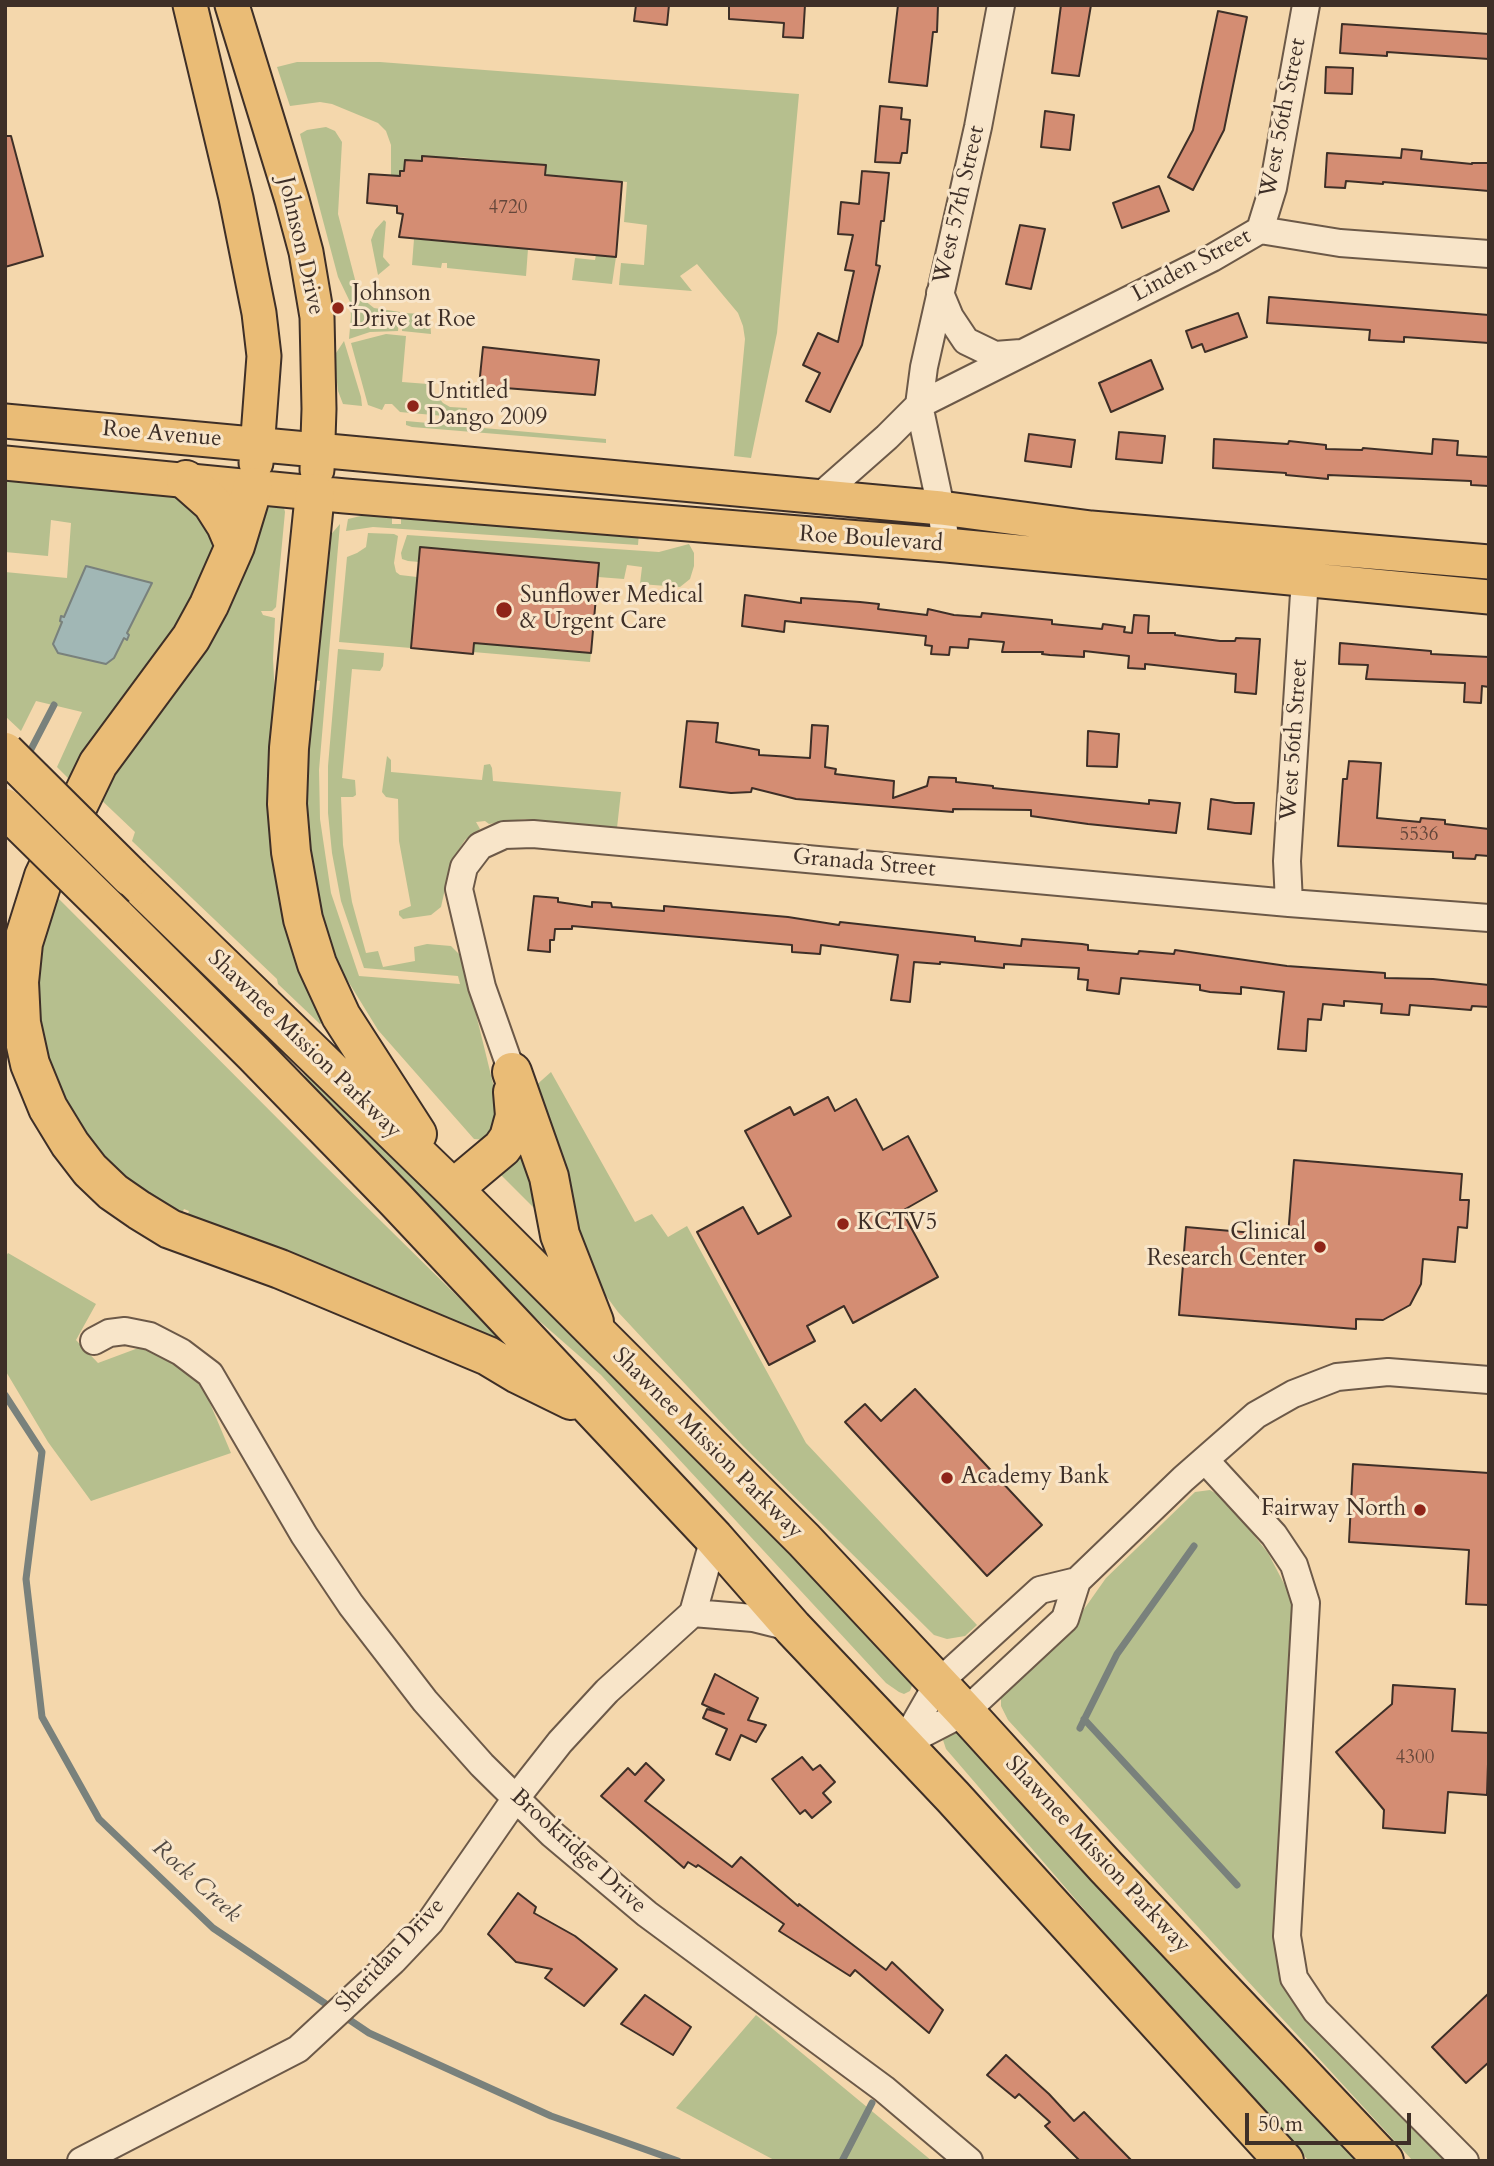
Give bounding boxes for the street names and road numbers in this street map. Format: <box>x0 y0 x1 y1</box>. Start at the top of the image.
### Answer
street label: West 56th Street <box>1255 36 1313 200</box>
street label: West 57th Street <box>928 123 992 287</box>
street label: Johnson Drive <box>271 174 329 318</box>
street label: Linden Street <box>1128 223 1256 309</box>
street label: Roe Avenue <box>101 416 223 454</box>
street label: Roe Boulevard <box>798 521 944 559</box>
street label: West 56th Street <box>1276 658 1314 822</box>
street label: Granada Street <box>791 844 937 884</box>
street label: Shawnee Mission Parkway <box>201 945 407 1145</box>
street label: Shawnee Mission Parkway <box>606 1343 808 1545</box>
street label: Shawnee Mission Parkway <box>999 1751 1195 1959</box>
street label: Brookridge Drive <box>504 1784 652 1920</box>
street label: Sheridan Drive <box>331 1893 451 2019</box>

